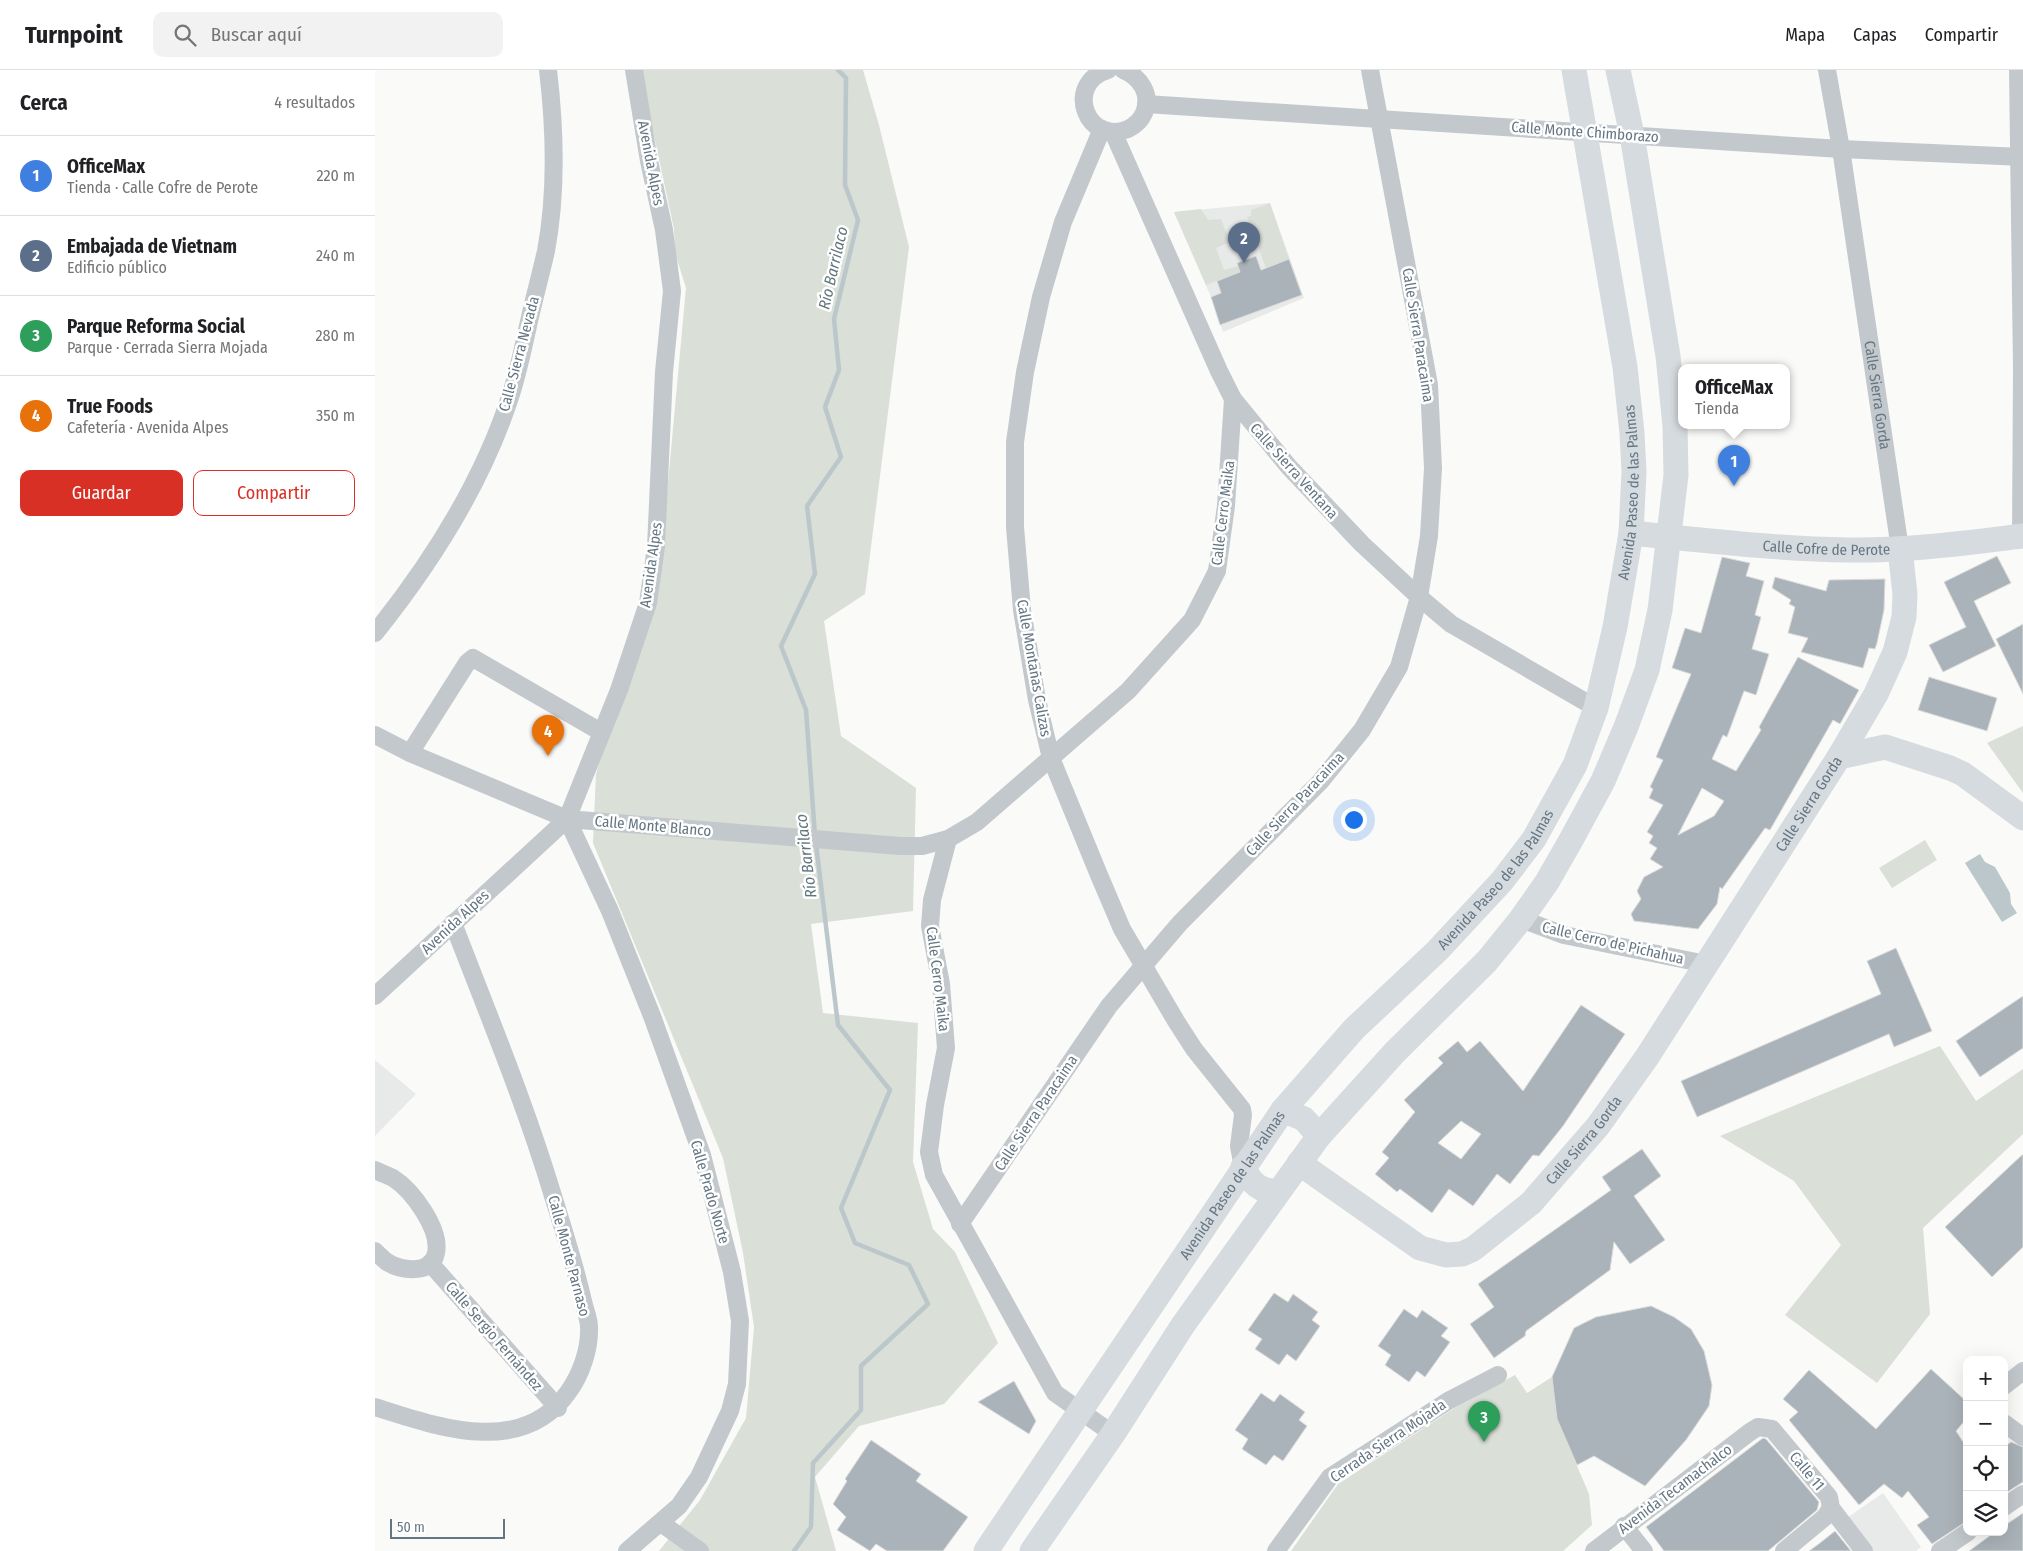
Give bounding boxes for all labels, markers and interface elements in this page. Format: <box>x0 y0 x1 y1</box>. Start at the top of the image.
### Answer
search box <box>153 12 503 57</box>
text: Turnpoint <box>25 21 123 49</box>
icon: search <box>171 21 199 49</box>
text: Buscar aquí <box>211 23 302 46</box>
text: Mapa <box>1785 24 1825 46</box>
text: Capas <box>1853 24 1897 46</box>
text: Compartir <box>1925 24 1998 46</box>
text: Cerca <box>20 90 68 116</box>
text: 4 resultados <box>274 93 355 112</box>
street label: Calle Monte Chimborazo <box>1511 118 1660 146</box>
street label: Avenida Alpes <box>634 119 668 207</box>
text: OfficeMax <box>67 155 145 178</box>
text: 1 <box>33 166 39 185</box>
text: 220 m <box>316 166 355 185</box>
text: Tienda · Calle Cofre de Perote <box>67 178 258 197</box>
pin: 2 <box>1228 222 1260 263</box>
water label: Río Barrilaco <box>814 225 852 311</box>
text: Embajada de Vietnam <box>67 235 237 258</box>
text: 2 <box>32 246 40 265</box>
text: 240 m <box>316 246 355 265</box>
text: Edificio público <box>67 258 167 277</box>
street label: Calle Sierra Paracaima <box>1398 267 1438 403</box>
street label: Calle Sierra Nevada <box>495 294 543 414</box>
text: Parque Reforma Social <box>67 315 245 338</box>
text: 3 <box>32 326 40 345</box>
text: 280 m <box>316 326 355 345</box>
text: Parque · Cerrada Sierra Mojada <box>67 338 268 357</box>
street label: Calle Sierra Gorda <box>1860 339 1894 451</box>
popup <box>1678 364 1790 429</box>
text: OfficeMax <box>1695 376 1773 399</box>
text: True Foods <box>67 395 153 418</box>
text: Tienda <box>1695 399 1739 418</box>
street label: Avenida Paseo de las Palmas <box>1614 404 1643 581</box>
text: 4 <box>32 406 40 425</box>
text: 350 m <box>316 406 355 425</box>
text: Cafetería · Avenida Alpes <box>67 418 229 437</box>
street label: Calle Sierra Ventana <box>1246 419 1342 523</box>
pin: 1 <box>1718 445 1750 486</box>
street label: Calle Cerro Maika <box>1208 460 1238 566</box>
button: Guardar <box>20 470 183 516</box>
button: Compartir <box>193 470 355 516</box>
street label: Avenida Alpes <box>636 521 666 609</box>
street label: Calle Cofre de Perote <box>1762 537 1891 559</box>
street label: Calle Montañas Calizas <box>1013 598 1055 738</box>
pin: 4 <box>532 715 564 756</box>
street label: Calle Sierra Paracaima <box>1242 748 1348 860</box>
street label: Calle Sierra Gorda <box>1772 753 1846 855</box>
street label: Avenida Paseo de las Palmas <box>1434 806 1557 954</box>
your location <box>1341 807 1367 833</box>
street label: Calle Monte Blanco <box>594 812 712 840</box>
water label: Río Barrilaco <box>791 813 821 899</box>
street label: Avenida Alpes <box>417 886 493 958</box>
street label: Calle Cerro de Pichahua <box>1540 918 1686 968</box>
street label: Calle Cerro Maika <box>923 926 953 1032</box>
street label: Calle Sierra Paracaima <box>991 1052 1081 1174</box>
street label: Calle Sierra Gorda <box>1542 1092 1626 1188</box>
street label: Avenida Paseo de las Palmas <box>1176 1107 1289 1263</box>
street label: Calle Prado Norte <box>687 1138 733 1246</box>
street label: Calle Monte Parnaso <box>544 1193 594 1319</box>
street label: Calle Sergio Fernández <box>442 1278 546 1394</box>
map controls <box>1963 1356 2008 1536</box>
button: + <box>1963 1356 2008 1401</box>
street label: Cerrada Sierra Mojada <box>1327 1396 1449 1486</box>
pin: 3 <box>1468 1401 1500 1442</box>
button: − <box>1963 1401 2008 1446</box>
street label: Avenida Tecamachalco <box>1614 1440 1736 1538</box>
button: locate <box>1963 1446 2008 1491</box>
street label: Calle 11 <box>1786 1448 1828 1494</box>
button: layers <box>1963 1491 2008 1536</box>
scale bar <box>390 1516 505 1539</box>
text: 50 m <box>397 1519 425 1536</box>

